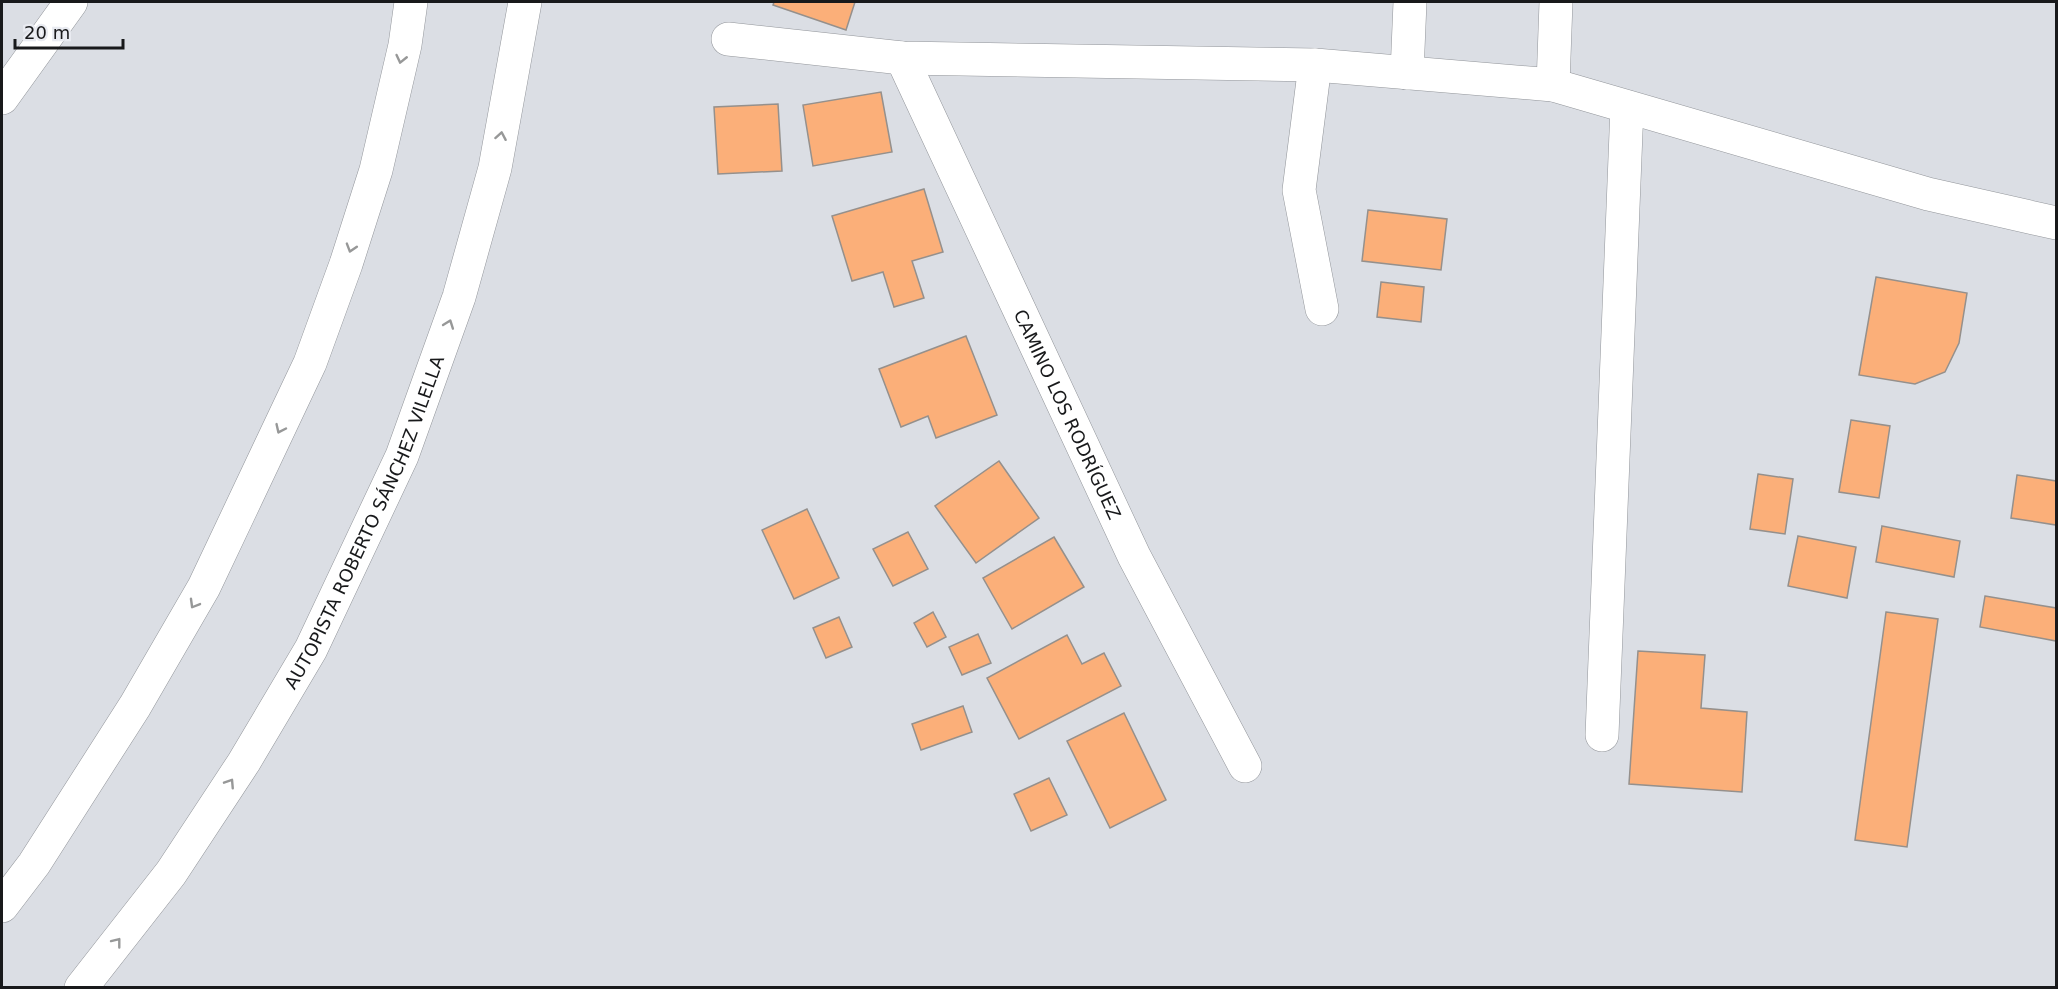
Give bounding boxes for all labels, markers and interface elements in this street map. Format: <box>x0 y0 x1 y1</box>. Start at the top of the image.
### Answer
scale bar <box>15 12 123 50</box>
text: 20 m <box>24 22 70 43</box>
one-way arrow <box>396 54 409 64</box>
one-way arrow <box>494 132 507 142</box>
one-way arrow <box>346 242 358 252</box>
street label: CAMINO LOS RODRÍGUEZ <box>1010 306 1126 523</box>
one-way arrow <box>442 319 455 330</box>
street label: AUTOPISTA ROBERTO SÁNCHEZ VILELLA <box>280 352 448 692</box>
one-way arrow <box>275 422 287 433</box>
one-way arrow <box>190 598 202 608</box>
one-way arrow <box>223 779 234 790</box>
one-way arrow <box>109 937 120 948</box>

